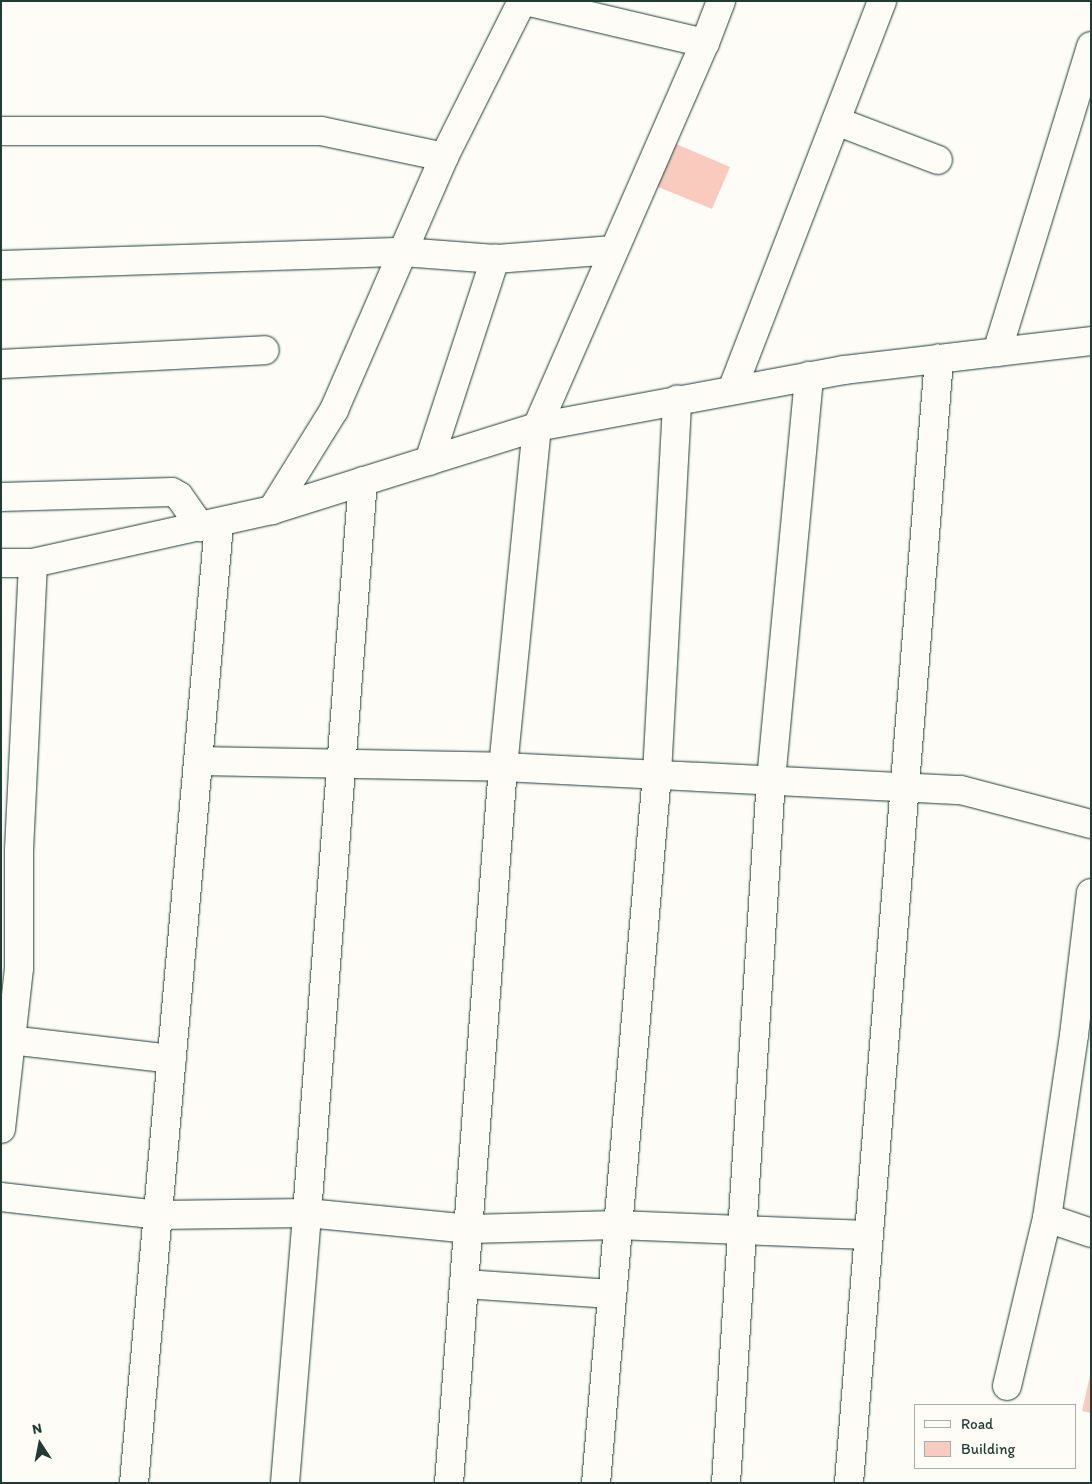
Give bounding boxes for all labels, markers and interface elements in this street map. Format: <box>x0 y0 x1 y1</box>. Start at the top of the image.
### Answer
legend <box>914 1404 1077 1469</box>
text: Road <box>961 1415 993 1433</box>
north arrow <box>15 1419 65 1469</box>
text: N <box>31 1420 43 1438</box>
text: Building <box>961 1440 1015 1458</box>

